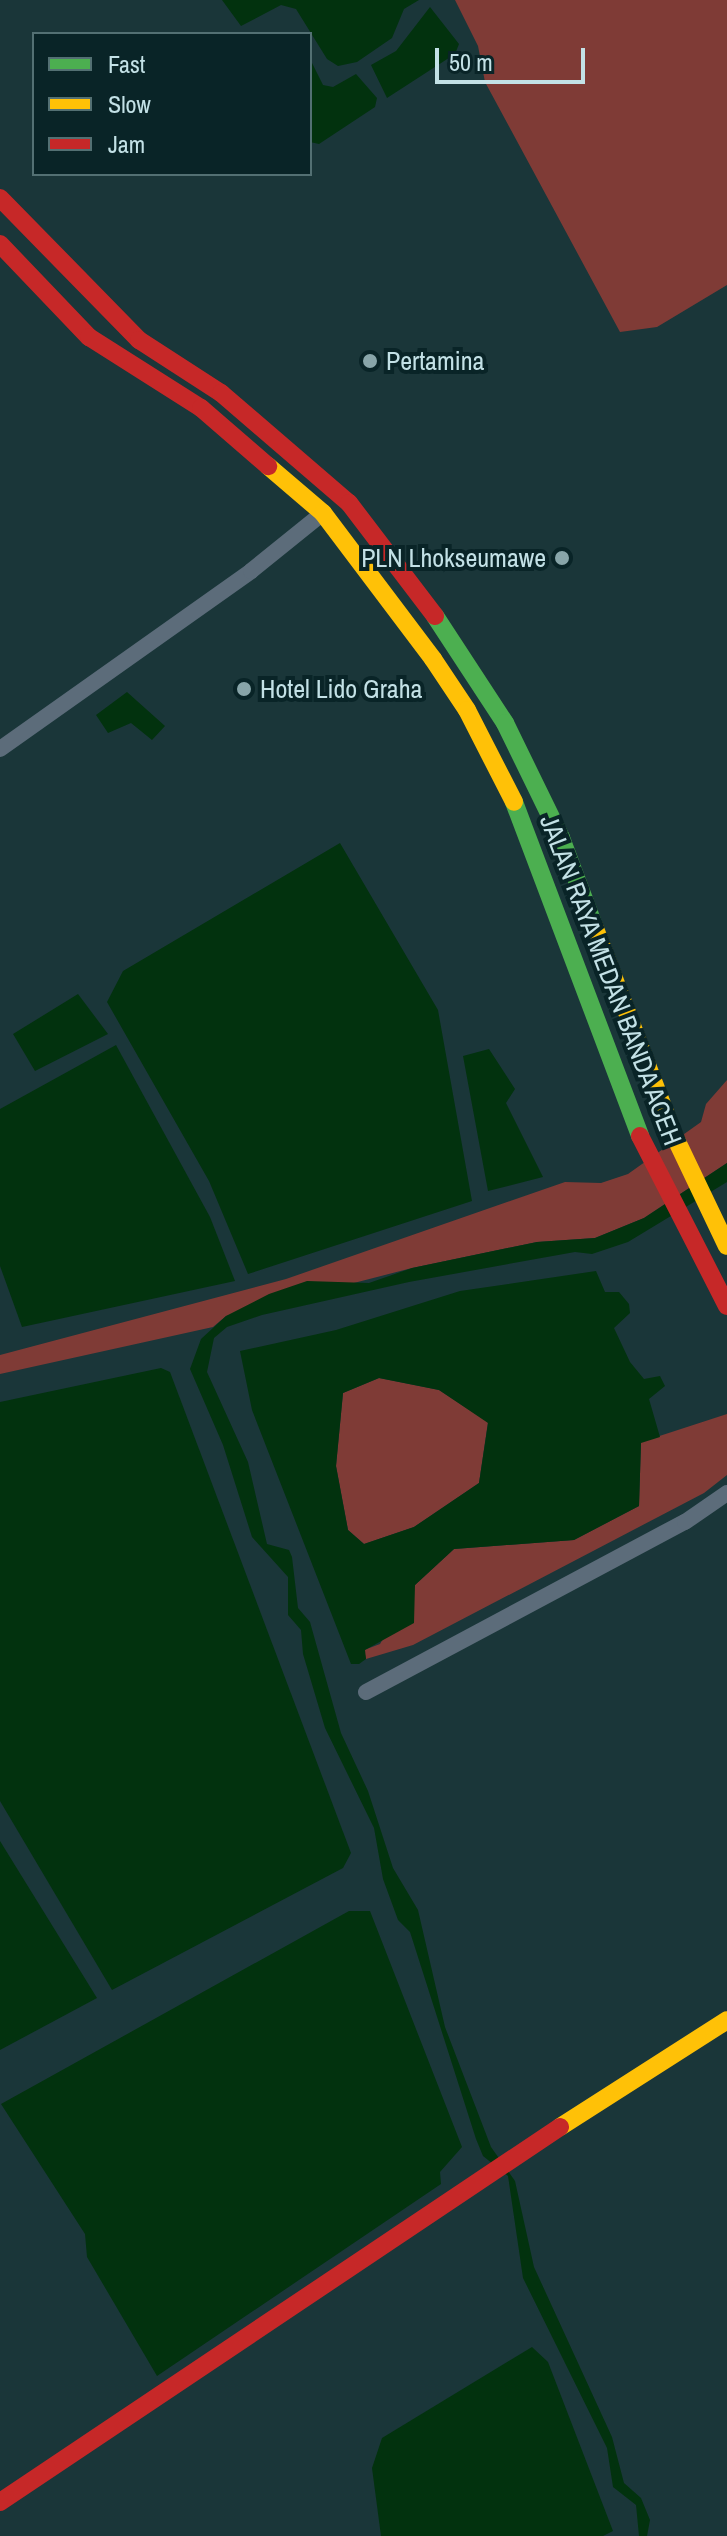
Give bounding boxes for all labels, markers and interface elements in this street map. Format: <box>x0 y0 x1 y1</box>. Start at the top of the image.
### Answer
legend <box>32 32 312 176</box>
scale bar <box>439 32 589 82</box>
text: 50 m <box>449 46 493 78</box>
text: Fast <box>108 48 145 80</box>
text: Slow <box>108 88 151 120</box>
text: Jam <box>108 128 145 160</box>
place label: Pertamina <box>386 345 484 377</box>
marker: Pertamina <box>361 352 379 370</box>
place label: PLN Lhokseumawe <box>361 542 546 574</box>
marker: PLN Lhokseumawe <box>553 549 571 567</box>
place label: Hotel Lido Graha <box>260 673 422 705</box>
marker: Hotel Lido Graha <box>235 680 253 698</box>
street label: JALAN RAYA MEDAN BANDA ACEH <box>533 809 689 1151</box>

